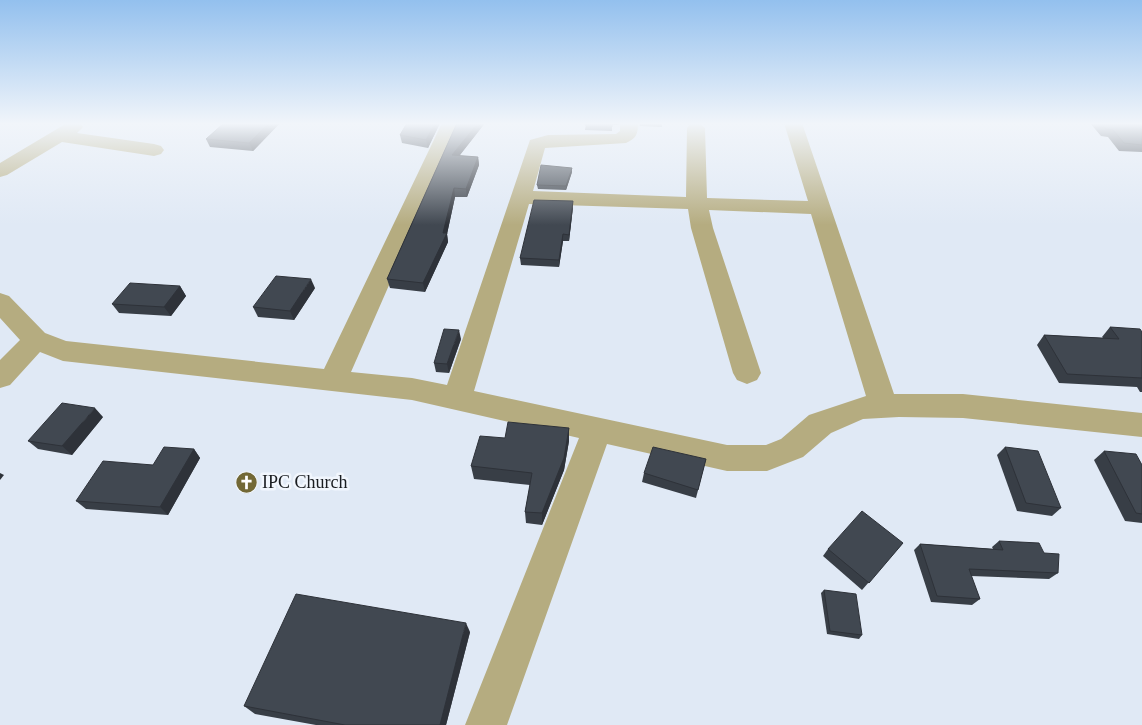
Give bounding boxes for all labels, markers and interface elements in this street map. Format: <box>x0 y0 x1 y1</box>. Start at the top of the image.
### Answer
church icon: IPC Church <box>234 470 258 494</box>
place label: IPC Church <box>262 472 348 492</box>

